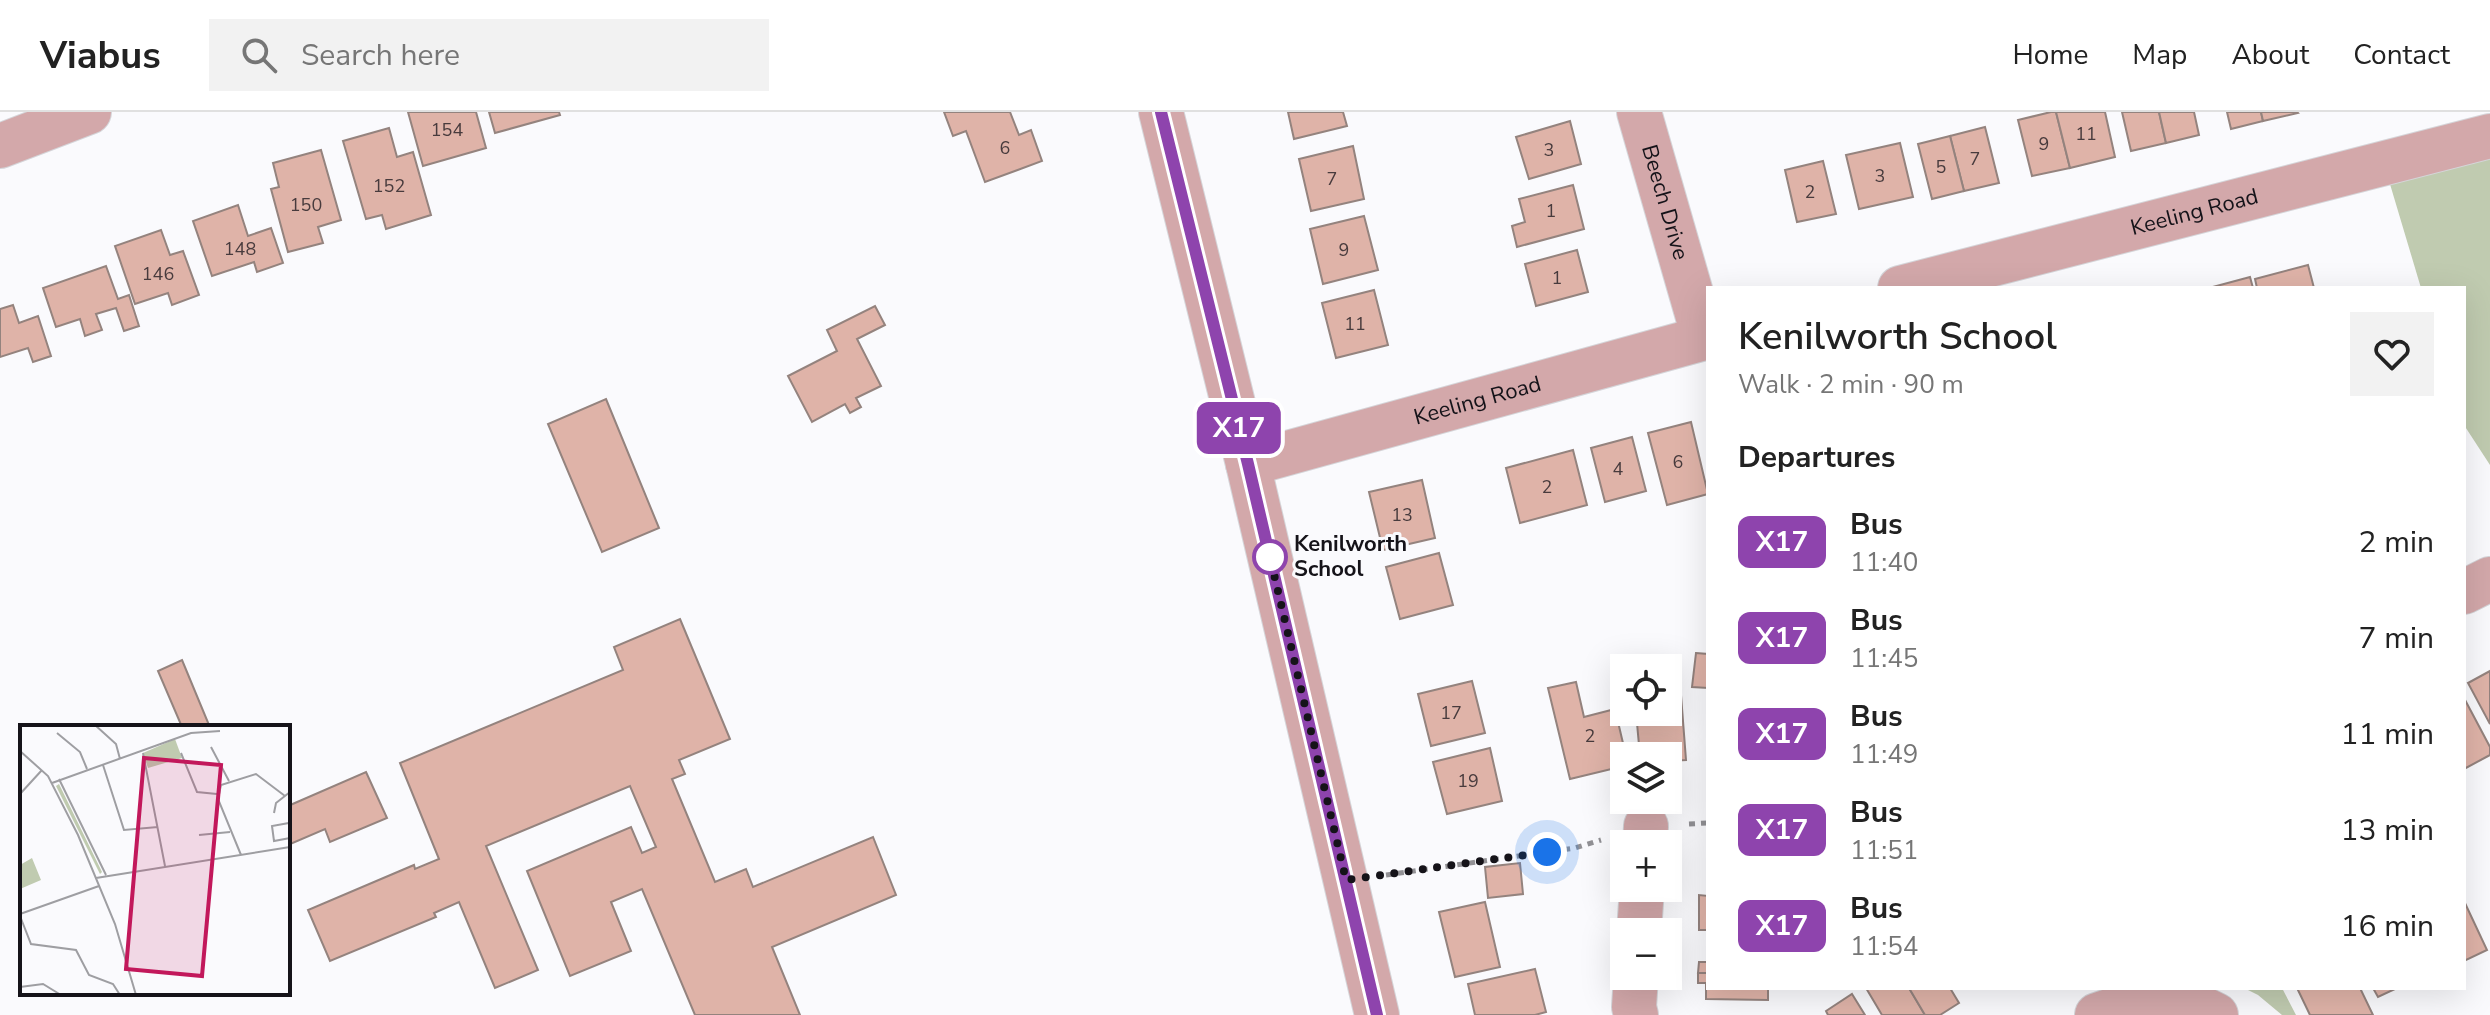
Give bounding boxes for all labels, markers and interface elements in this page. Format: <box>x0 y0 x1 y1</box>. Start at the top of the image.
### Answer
search box <box>209 19 769 91</box>
text: Viabus <box>40 30 161 81</box>
icon: search <box>237 33 281 77</box>
text: Search here <box>301 35 460 76</box>
text: Home <box>2013 36 2088 74</box>
text: Map <box>2132 36 2187 74</box>
text: About <box>2231 36 2309 74</box>
text: Contact <box>2353 36 2450 74</box>
house number: 154 <box>431 118 463 142</box>
house number: 11 <box>2075 122 2097 146</box>
house number: 9 <box>2039 132 2049 156</box>
house number: 6 <box>1000 136 1010 160</box>
house number: 3 <box>1544 138 1554 162</box>
street label: Beech Drive <box>1634 141 1696 264</box>
house number: 7 <box>1970 147 1980 171</box>
house number: 5 <box>1936 155 1946 179</box>
house number: 3 <box>1875 164 1885 188</box>
house number: 7 <box>1327 167 1337 191</box>
house number: 152 <box>373 174 405 198</box>
house number: 2 <box>1805 180 1815 204</box>
street label: Keeling Road <box>2127 181 2261 243</box>
house number: 150 <box>290 193 322 217</box>
house number: 1 <box>1546 199 1556 223</box>
house number: 148 <box>224 237 256 261</box>
house number: 9 <box>1339 238 1349 262</box>
house number: 146 <box>142 262 174 286</box>
house number: 1 <box>1552 266 1562 290</box>
text: Kenilworth School <box>1738 311 2057 362</box>
house number: 11 <box>1344 312 1366 336</box>
button: heart <box>2350 312 2434 396</box>
text: Walk · 2 min · 90 m <box>1738 367 1964 402</box>
street label: Keeling Road <box>1410 369 1544 433</box>
line badge: X17 <box>1193 402 1285 454</box>
text: X17 <box>1213 409 1265 447</box>
text: Departures <box>1738 437 1895 478</box>
house number: 6 <box>1673 450 1683 474</box>
house number: 4 <box>1613 457 1624 481</box>
house number: 2 <box>1542 475 1552 499</box>
house number: 13 <box>1391 503 1413 527</box>
text: Bus <box>1850 504 1903 545</box>
text: 2 min <box>2359 522 2434 563</box>
text: X17 <box>1756 523 1808 561</box>
place label: Kenilworth School <box>1294 529 1407 584</box>
marker: Kenilworth School <box>1253 540 1287 574</box>
text: 11:40 <box>1850 545 1918 580</box>
text: Bus <box>1850 600 1903 641</box>
text: 7 min <box>2359 618 2434 659</box>
text: X17 <box>1756 619 1808 657</box>
text: 11:45 <box>1850 641 1918 676</box>
map controls <box>1610 654 1682 990</box>
button: locate <box>1610 654 1682 726</box>
text: Bus <box>1850 696 1903 737</box>
house number: 17 <box>1440 701 1462 725</box>
text: 11 min <box>2341 714 2434 755</box>
text: X17 <box>1756 715 1808 753</box>
house number: 2 <box>1585 724 1595 748</box>
inset map <box>20 725 290 995</box>
text: 11:49 <box>1850 737 1918 772</box>
button: layers <box>1610 742 1682 814</box>
house number: 19 <box>1457 769 1479 793</box>
text: Bus <box>1850 792 1903 833</box>
text: 13 min <box>2341 810 2434 851</box>
text: X17 <box>1756 811 1808 849</box>
button: + <box>1610 830 1682 902</box>
your location <box>1527 832 1567 872</box>
text: 11:51 <box>1850 833 1918 868</box>
text: Bus <box>1850 888 1903 929</box>
text: 16 min <box>2341 906 2434 947</box>
text: X17 <box>1756 907 1808 945</box>
button: − <box>1610 918 1682 990</box>
text: 11:54 <box>1850 929 1918 964</box>

